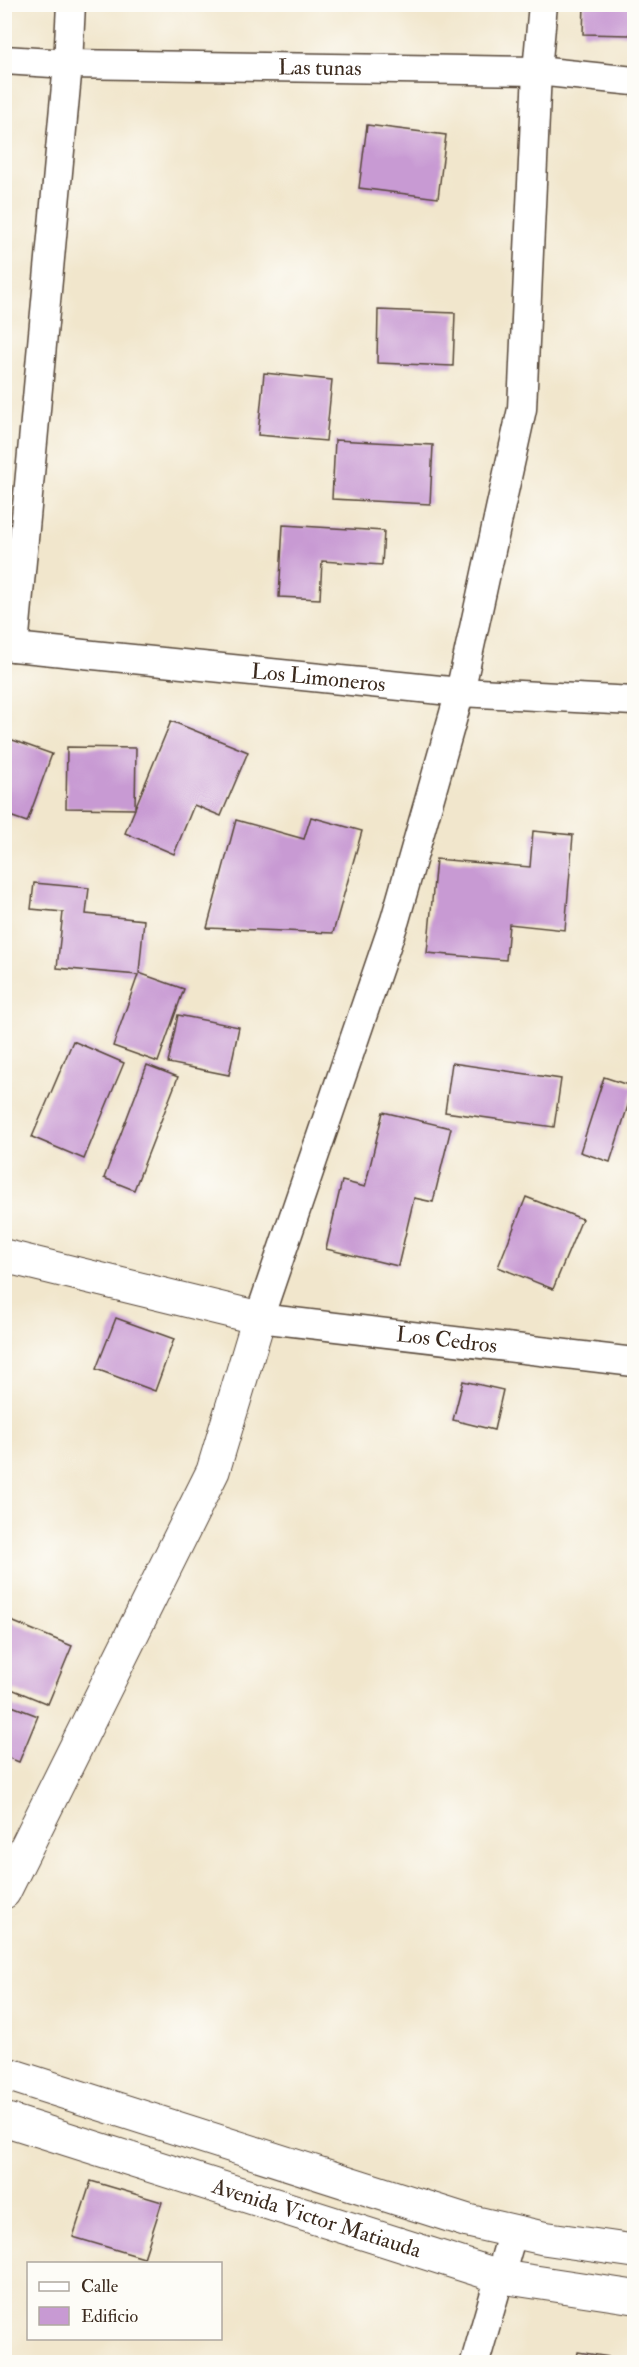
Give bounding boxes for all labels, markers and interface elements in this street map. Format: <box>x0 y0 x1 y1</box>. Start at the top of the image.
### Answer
street label: Las tunas <box>278 53 362 82</box>
street label: Los Limoneros <box>250 657 387 698</box>
street label: Los Cedros <box>395 1320 499 1360</box>
street label: Avenida Victor Matiauda <box>208 2172 426 2265</box>
legend <box>27 2262 222 2340</box>
text: Calle <box>81 2275 119 2298</box>
text: Edificio <box>81 2305 138 2328</box>

